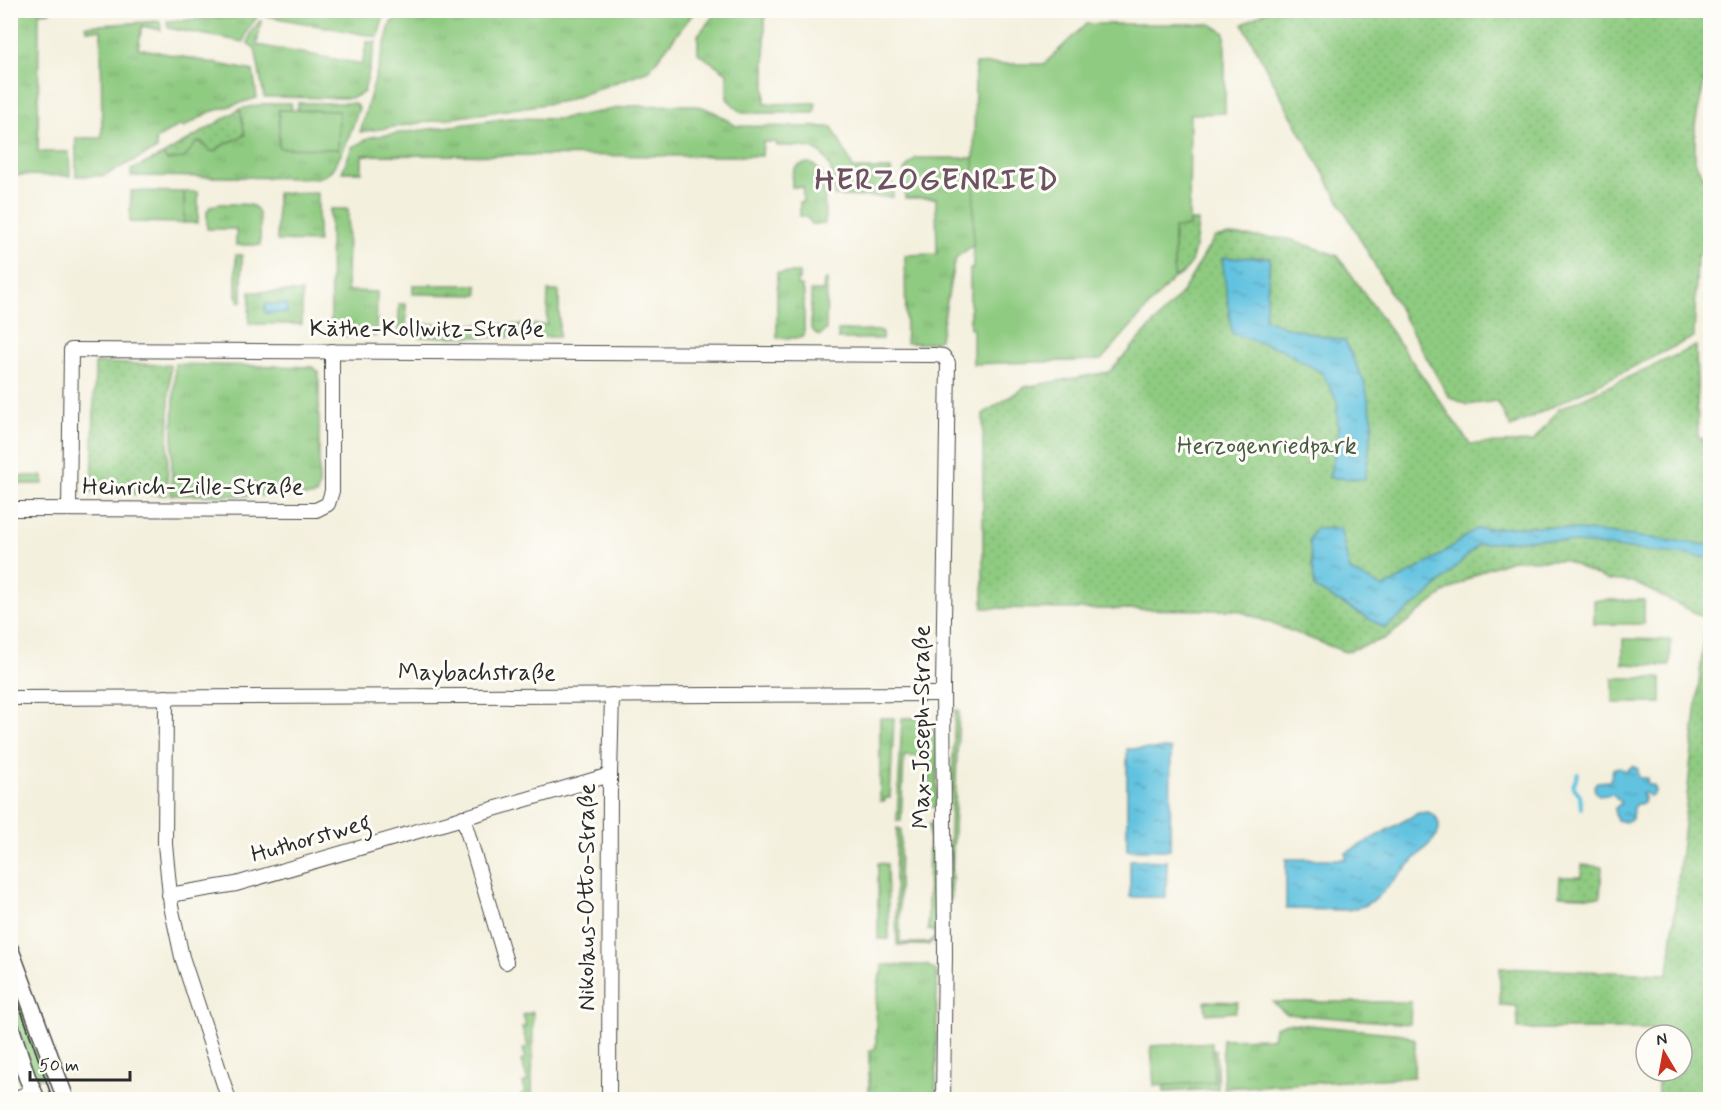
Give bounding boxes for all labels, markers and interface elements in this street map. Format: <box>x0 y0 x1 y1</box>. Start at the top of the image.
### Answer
district label: HERZOGENRIED <box>815 161 1059 200</box>
street label: Käthe-Kollwitz-Straße <box>310 314 545 345</box>
park label: Herzogenriedpark <box>1177 431 1357 462</box>
street label: Heinrich-Zille-Straße <box>82 472 304 503</box>
street label: Max-Joseph-Straße <box>907 625 938 829</box>
street label: Maybachstraße <box>398 658 556 689</box>
street label: Nikolaus-Otto-Straße <box>572 783 603 1011</box>
street label: Huthorstweg <box>247 807 375 874</box>
north arrow <box>1634 1023 1694 1083</box>
text: N <box>1655 1028 1669 1051</box>
scale bar <box>30 1044 130 1082</box>
text: 50 m <box>39 1054 79 1078</box>

